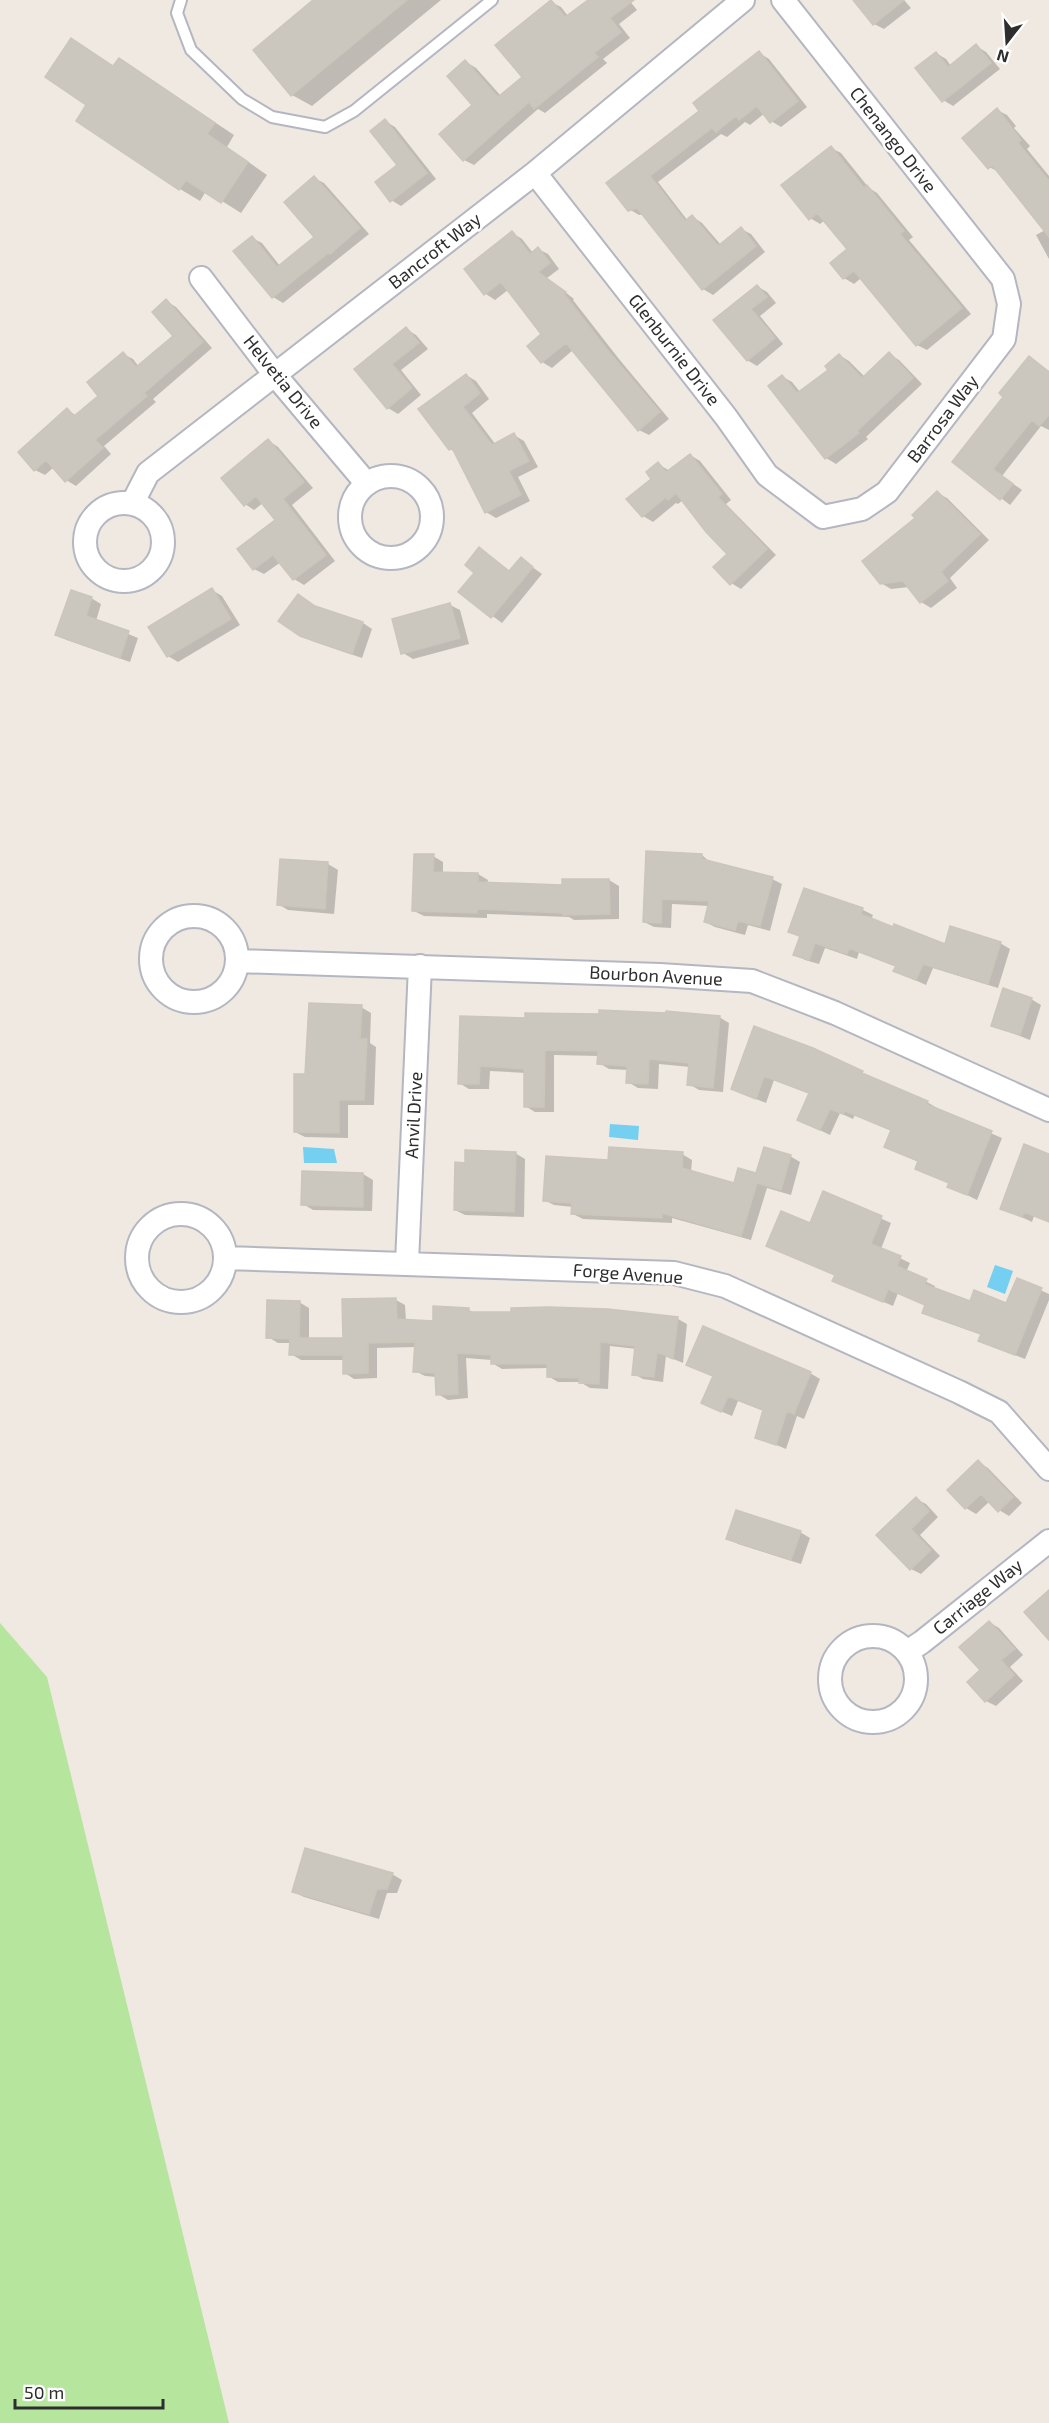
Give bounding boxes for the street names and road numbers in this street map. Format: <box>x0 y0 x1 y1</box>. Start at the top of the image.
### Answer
street label: Chenango Drive <box>846 82 942 197</box>
street label: Bancroft Way <box>384 207 485 293</box>
street label: Glenburnie Drive <box>624 289 725 410</box>
street label: Helvetia Drive <box>239 330 328 432</box>
street label: Barrosa Way <box>902 370 983 467</box>
street label: Bourbon Avenue <box>589 961 723 989</box>
street label: Anvil Drive <box>400 1071 426 1159</box>
street label: Forge Avenue <box>572 1258 684 1288</box>
street label: Carriage Way <box>928 1553 1027 1639</box>

